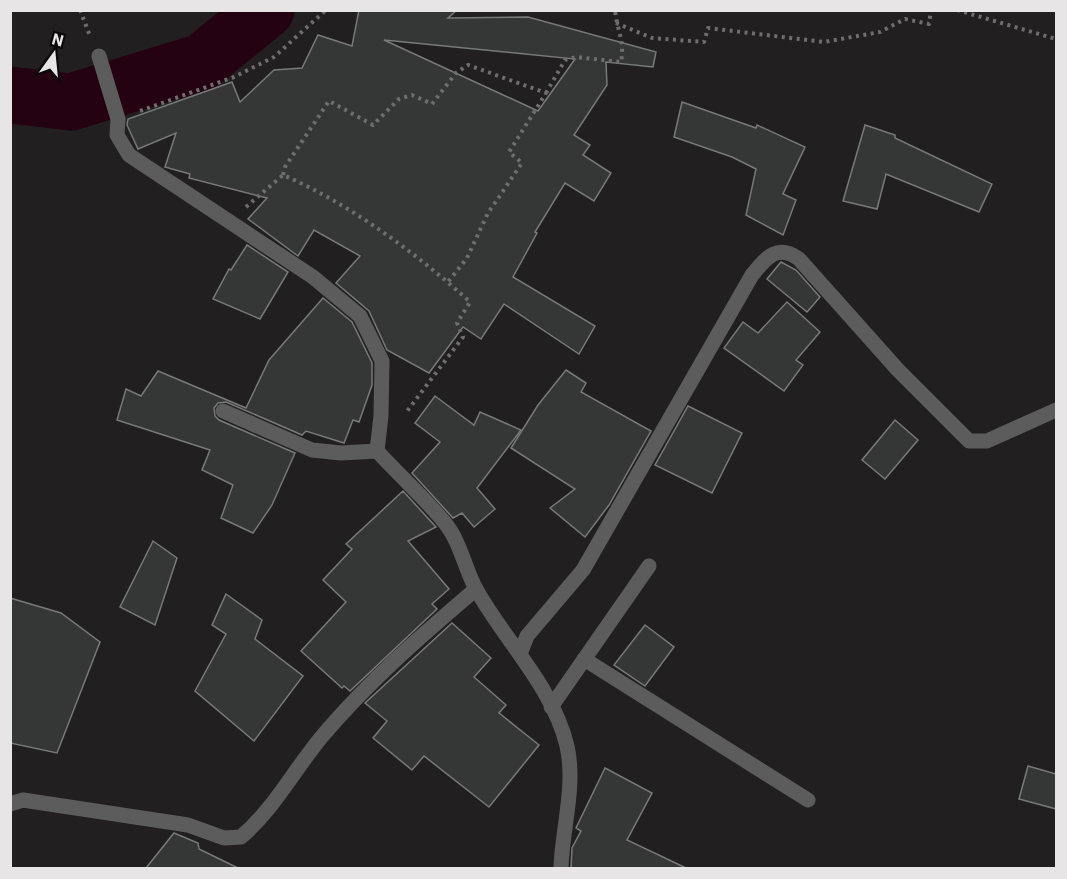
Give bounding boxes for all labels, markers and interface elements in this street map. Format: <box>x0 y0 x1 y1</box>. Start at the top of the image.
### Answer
north arrow <box>24 24 84 84</box>
text: N <box>50 28 66 51</box>

